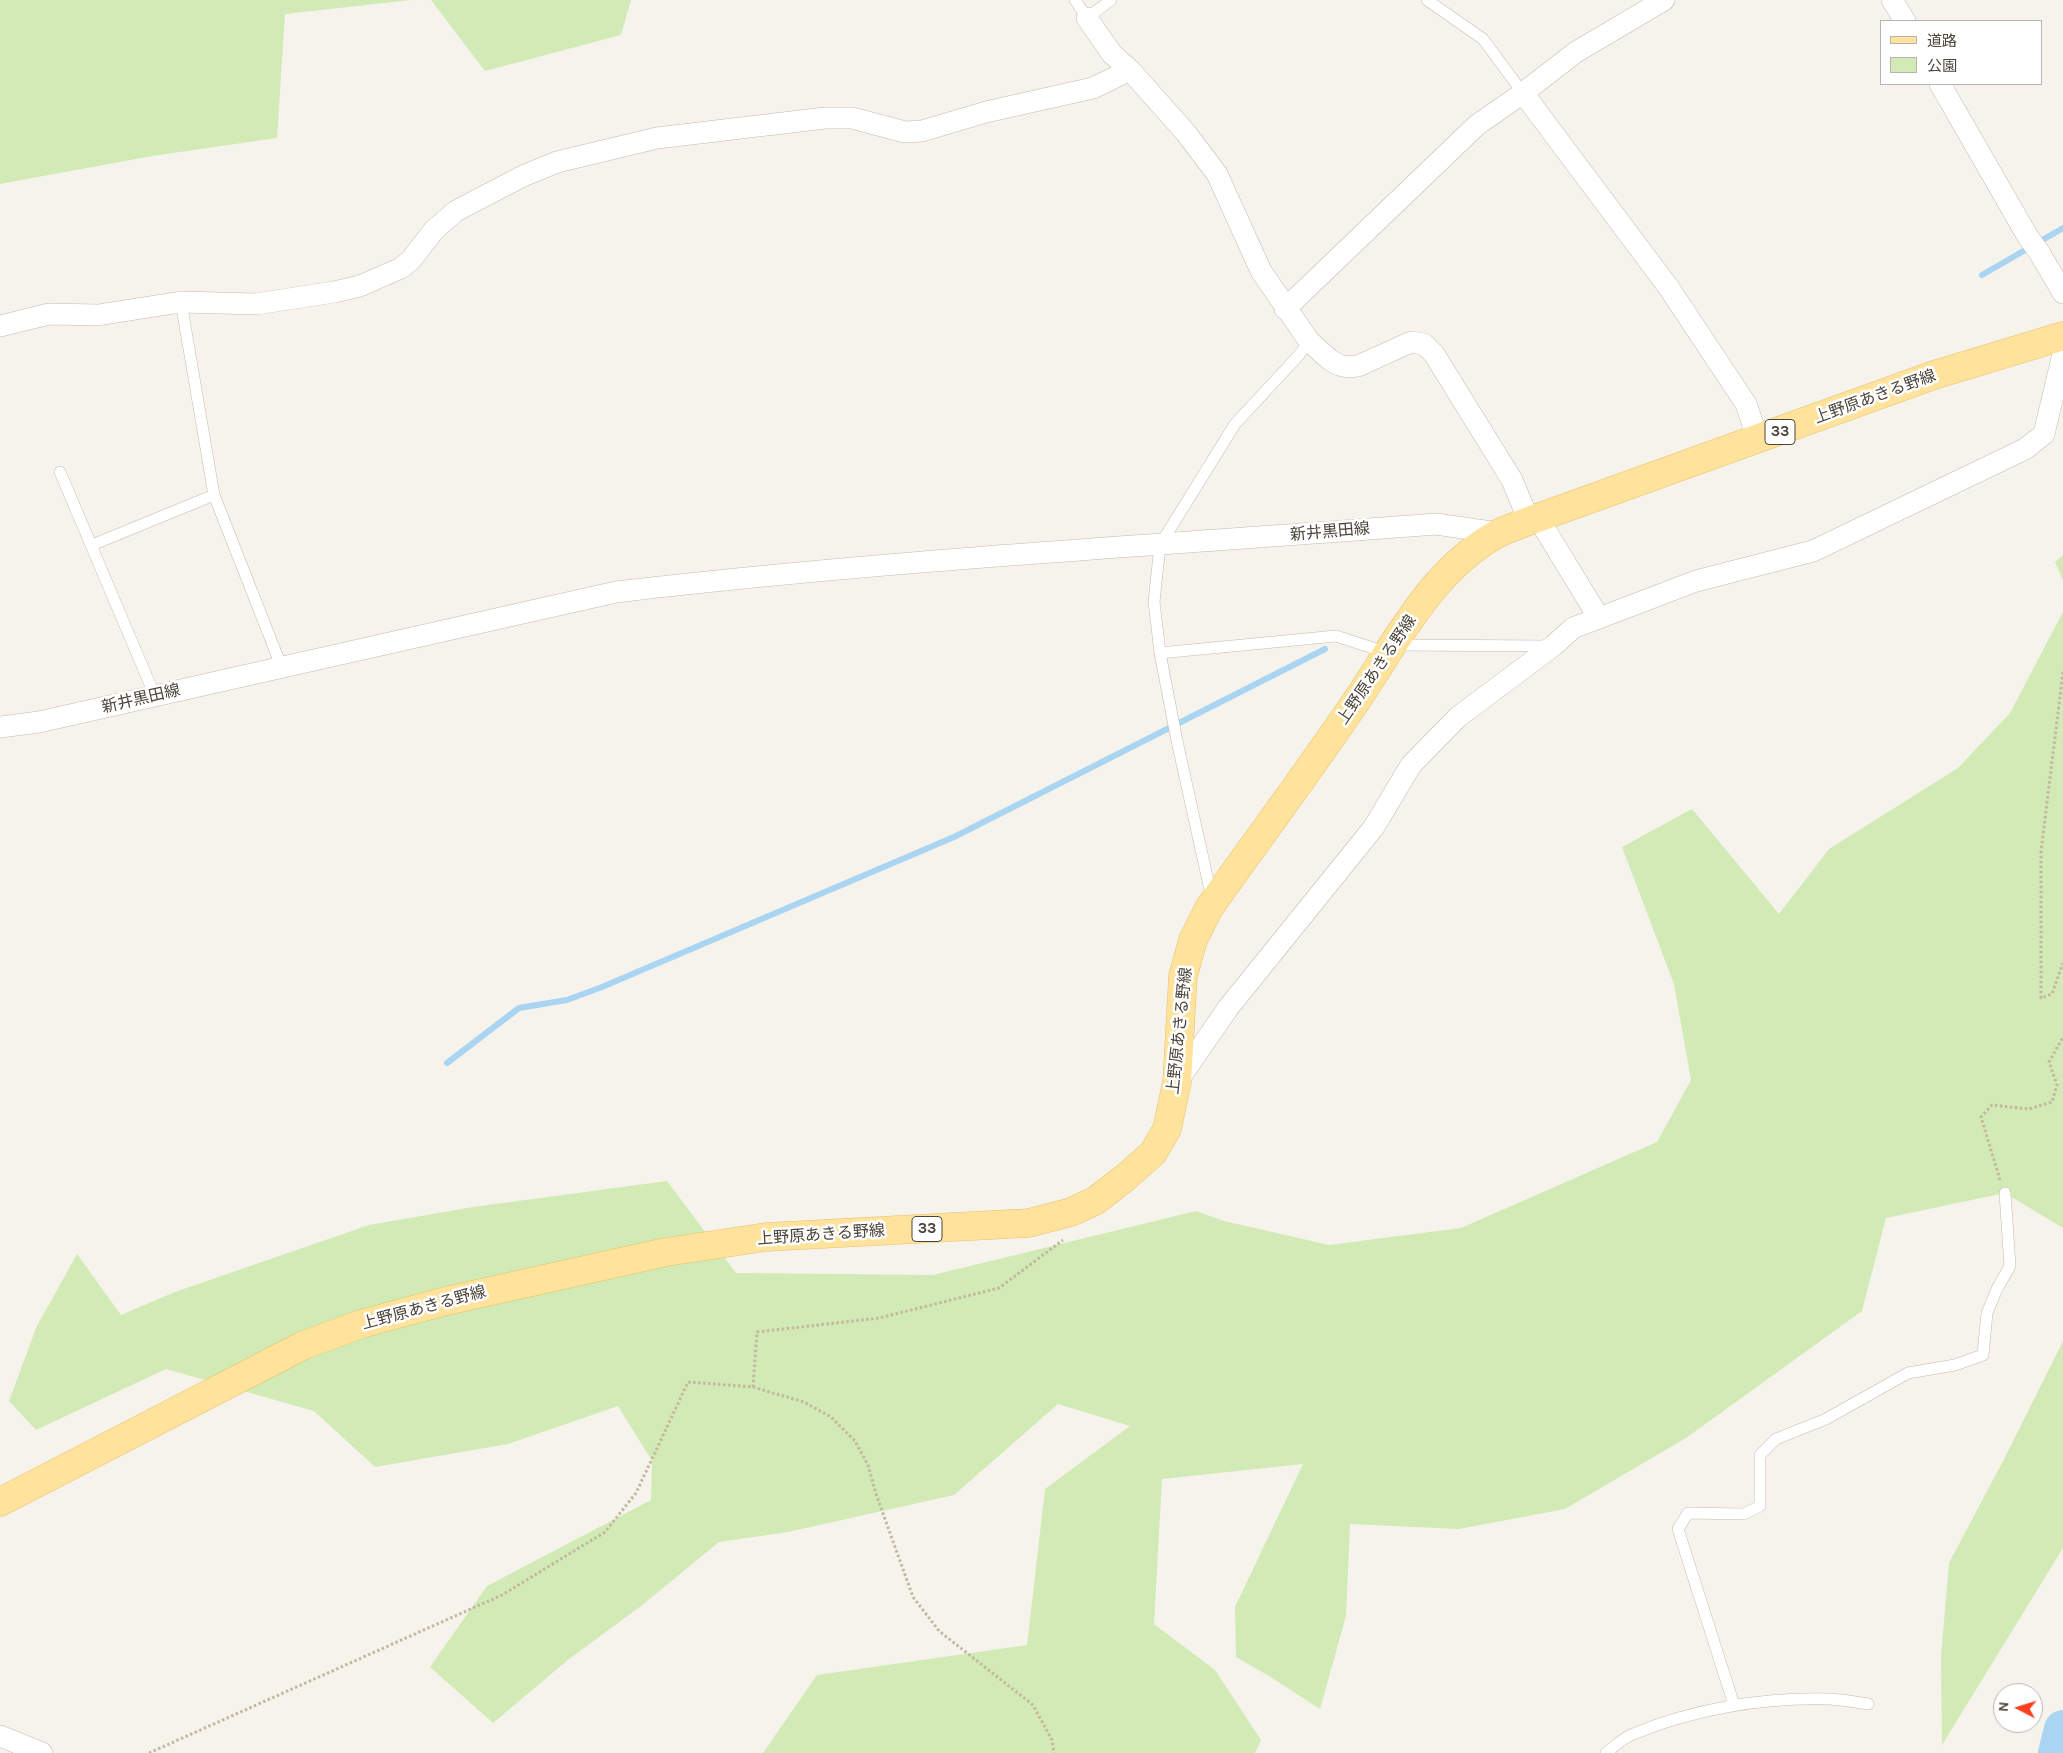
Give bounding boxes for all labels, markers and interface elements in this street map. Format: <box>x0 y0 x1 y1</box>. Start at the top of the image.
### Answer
legend <box>1880 20 2043 85</box>
text: 道路 <box>1927 32 1957 50</box>
text: 公園 <box>1927 57 1957 75</box>
street label: 上野原あきる野線 <box>1812 366 1938 428</box>
road number: 33 <box>1765 420 1795 444</box>
street label: 新井黒田線 <box>1289 519 1371 545</box>
street label: 上野原あきる野線 <box>1333 612 1421 728</box>
street label: 新井黒田線 <box>100 681 182 717</box>
street label: 上野原あきる野線 <box>1164 966 1196 1096</box>
road number: 33 <box>912 1216 942 1242</box>
street label: 上野原あきる野線 <box>756 1221 886 1249</box>
street label: 上野原あきる野線 <box>360 1282 488 1334</box>
north arrow <box>1993 1683 2043 1733</box>
text: N <box>1995 1701 2012 1712</box>

